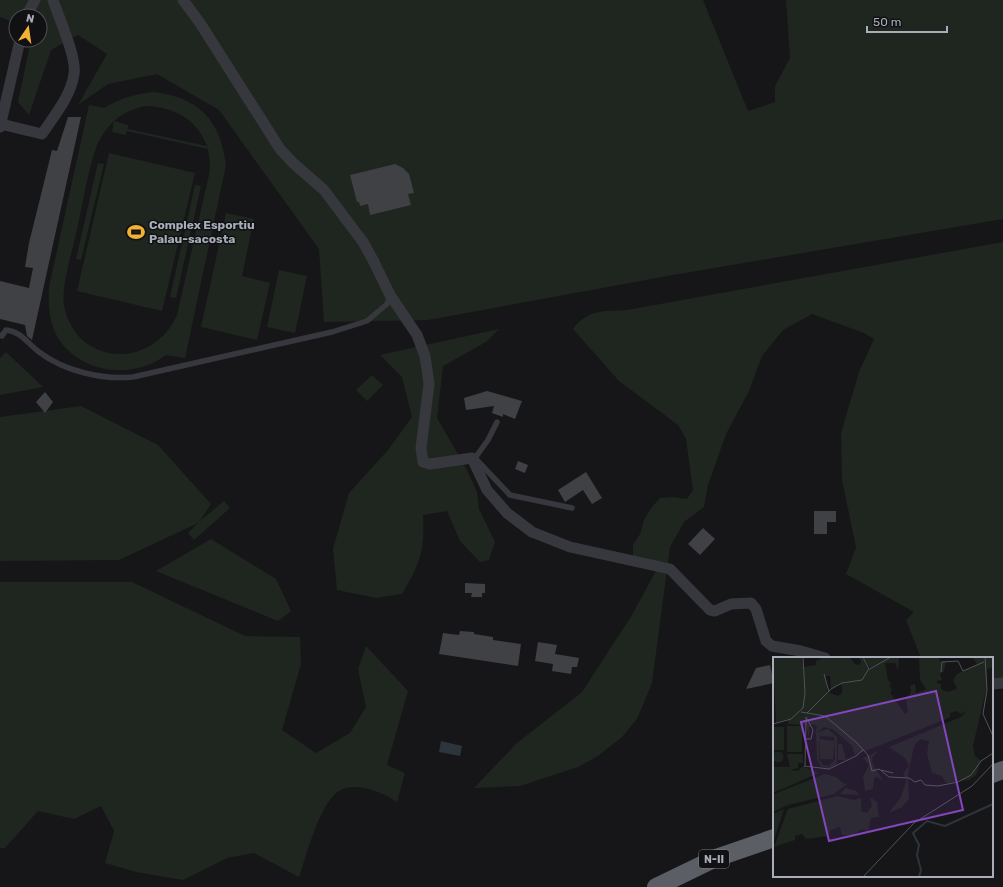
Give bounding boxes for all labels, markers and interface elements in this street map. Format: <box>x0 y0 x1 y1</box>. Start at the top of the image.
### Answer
north arrow <box>8 8 48 48</box>
scale bar <box>867 8 947 34</box>
text: N <box>25 12 36 26</box>
text: 50 m <box>873 15 901 29</box>
place label: Complex Esportiu Palau-sacosta <box>149 218 255 246</box>
sports icon: Complex Esportiu Palau-sacosta <box>126 222 146 242</box>
inset map <box>773 657 993 877</box>
road number: N-II <box>699 850 729 868</box>

